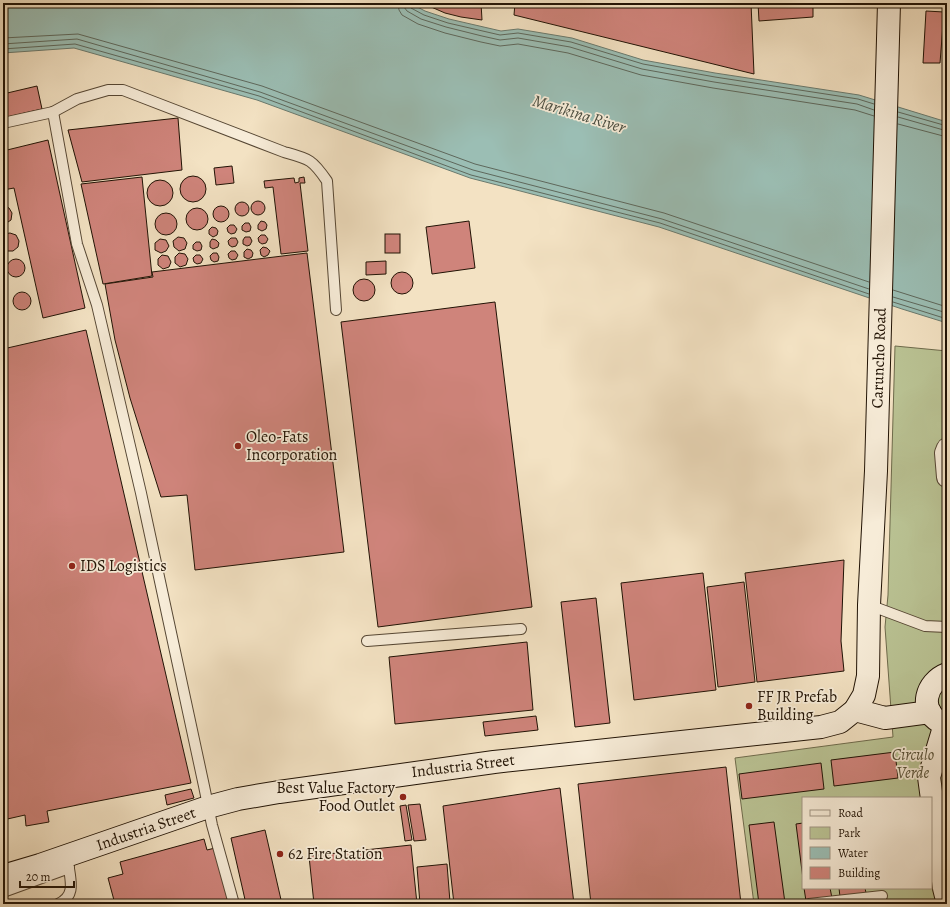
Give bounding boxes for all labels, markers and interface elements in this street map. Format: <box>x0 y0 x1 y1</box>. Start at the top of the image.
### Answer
water label: Marikina River <box>530 89 629 139</box>
street label: Caruncho Road <box>866 307 892 409</box>
place label: Oleo-Fats Incorporation <box>246 426 338 466</box>
marker: Oleo-Fats Incorporation <box>233 441 243 451</box>
place label: IDS Logistics <box>80 555 167 577</box>
marker: IDS Logistics <box>67 561 77 571</box>
place label: FF JR Prefab Building <box>757 686 837 726</box>
marker: FF JR Prefab Building <box>744 701 754 711</box>
park label: Circulo Verde <box>892 744 934 784</box>
street label: Industria Street <box>410 749 516 783</box>
place label: Best Value Factory Food Outlet <box>276 777 396 817</box>
marker: Best Value Factory Food Outlet <box>398 792 408 802</box>
legend <box>802 797 932 889</box>
street label: Industria Street <box>93 802 199 856</box>
text: Road <box>838 805 864 821</box>
text: Park <box>838 825 861 841</box>
place label: 62 Fire Station <box>288 843 383 865</box>
text: Water <box>837 845 868 861</box>
marker: 62 Fire Station <box>275 849 285 859</box>
scale bar <box>20 863 74 889</box>
text: Building <box>838 865 880 881</box>
text: 20 m <box>26 869 50 885</box>

